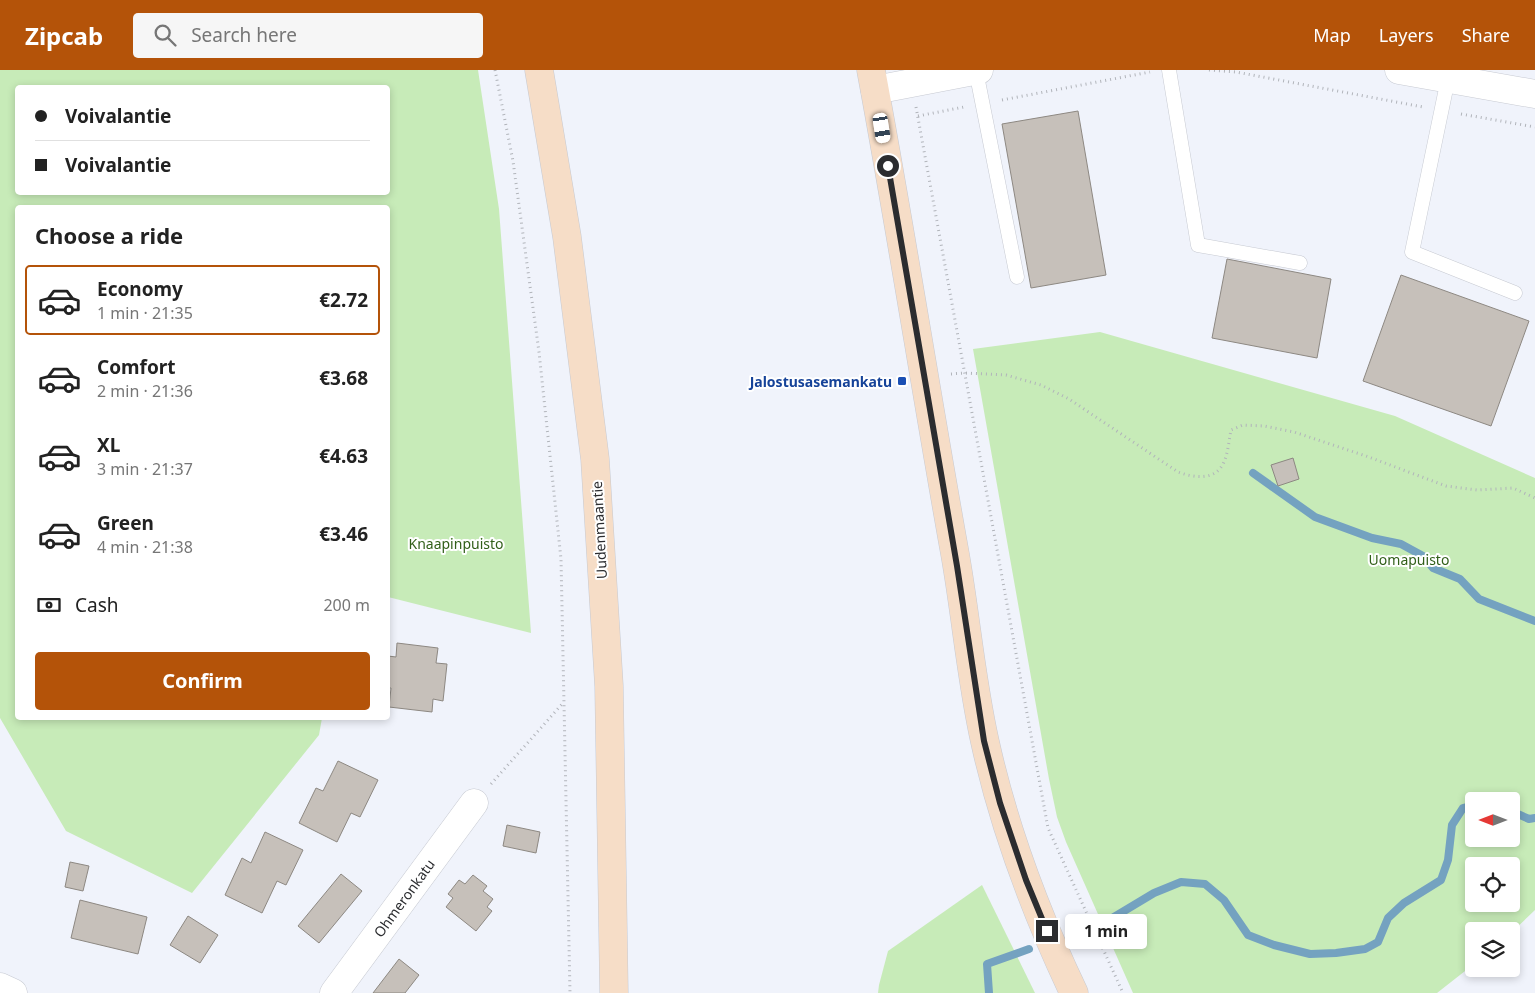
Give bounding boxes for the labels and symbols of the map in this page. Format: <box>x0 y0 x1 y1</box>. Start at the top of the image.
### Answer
car <box>872 112 891 144</box>
route start <box>877 155 899 177</box>
place label: Jalostusasemankatu <box>748 372 892 391</box>
marker: Jalostusasemankatu <box>896 375 908 387</box>
street label: Uudenmaantie <box>587 480 611 579</box>
park label: Knaapinpuisto <box>408 534 504 553</box>
park label: Uomapuisto <box>1369 550 1449 569</box>
north arrow <box>1465 792 1520 848</box>
street label: Ohmeronkatu <box>369 855 439 941</box>
callout: 1 min <box>1064 914 1147 948</box>
route end <box>1036 920 1058 942</box>

